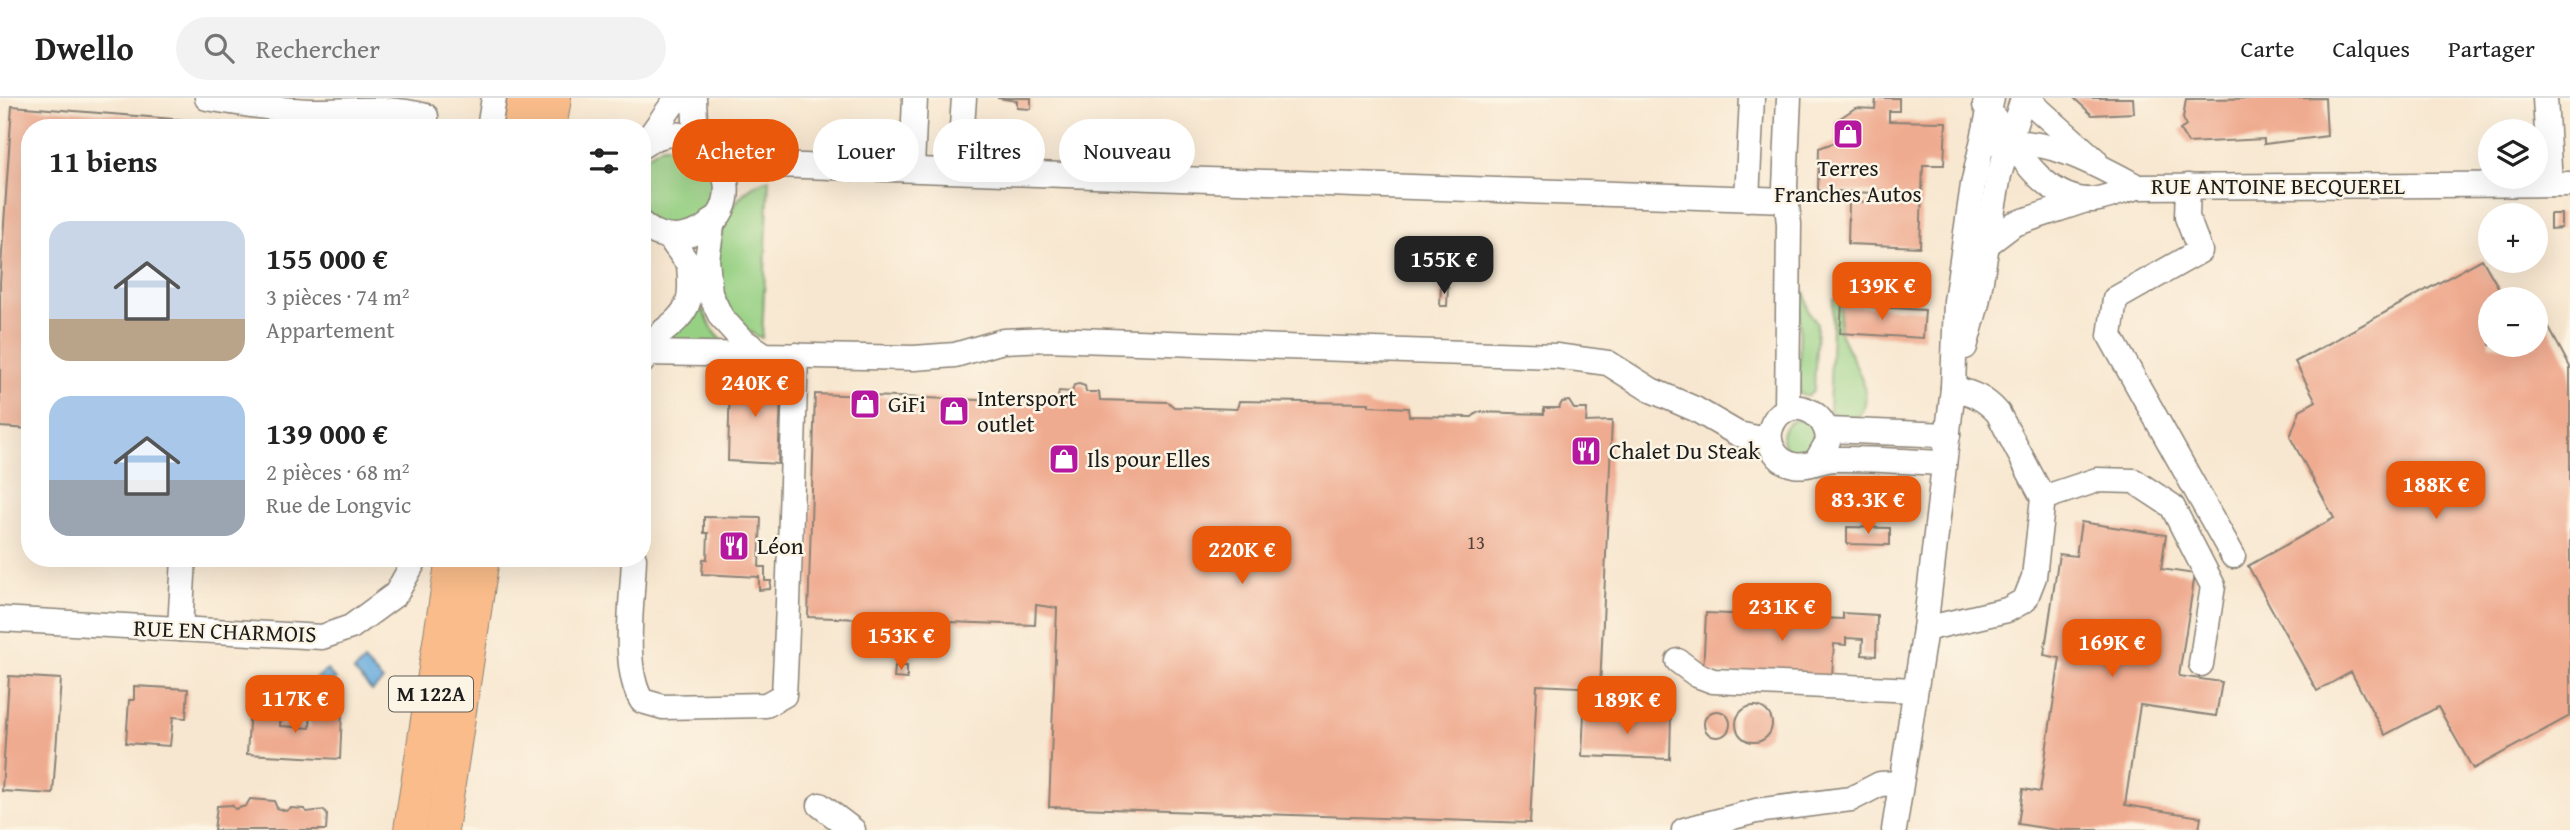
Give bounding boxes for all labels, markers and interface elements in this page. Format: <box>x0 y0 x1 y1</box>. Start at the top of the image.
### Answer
search box <box>176 17 666 80</box>
text: Dwello <box>35 24 134 72</box>
icon: search <box>200 29 238 67</box>
text: Rechercher <box>256 29 380 68</box>
text: Carte <box>2240 31 2294 66</box>
text: Calques <box>2332 31 2410 66</box>
text: Partager <box>2448 31 2535 66</box>
shop icon: Terres Franches Autos <box>1831 117 1865 151</box>
chip: Acheter <box>672 119 799 182</box>
chip: Louer <box>813 119 919 182</box>
chip: Filtres <box>933 119 1045 182</box>
chip: Nouveau <box>1059 119 1195 182</box>
map controls <box>2478 119 2548 357</box>
button: layers <box>2478 119 2548 189</box>
text: 11 biens <box>49 139 158 183</box>
icon: filters <box>585 142 623 180</box>
place label: Terres Franches Autos <box>1774 151 1922 210</box>
street label: RUE ANTOINE BECQUEREL <box>2151 169 2405 202</box>
button: + <box>2478 203 2548 273</box>
text: 155 000 € <box>266 236 388 280</box>
pin: 155K € <box>1387 236 1501 296</box>
text: 155K € <box>1410 242 1478 275</box>
icon: home <box>105 249 189 333</box>
pin: 139K € <box>1825 262 1939 322</box>
text: 139K € <box>1848 268 1916 301</box>
text: 3 pièces · 74 m² <box>266 280 410 313</box>
button: − <box>2478 287 2548 357</box>
text: Appartement <box>266 313 395 346</box>
pin: 240K € <box>698 360 812 419</box>
text: 240K € <box>721 365 789 398</box>
place label: Intersport outlet <box>977 381 1076 440</box>
shop icon: GiFi <box>848 387 882 421</box>
place label: GiFi <box>888 387 926 420</box>
shop icon: Intersport outlet <box>937 394 971 428</box>
text: 139 000 € <box>266 411 388 455</box>
icon: home <box>105 424 189 508</box>
restaurant icon: Chalet Du Steak <box>1569 434 1603 468</box>
place label: Chalet Du Steak <box>1609 434 1760 467</box>
shop icon: Ils pour Elles <box>1047 442 1081 476</box>
place label: Ils pour Elles <box>1087 442 1210 475</box>
text: 2 pièces · 68 m² <box>266 455 410 488</box>
pin: 188K € <box>2379 462 2493 521</box>
text: 188K € <box>2402 467 2470 500</box>
pin: 83.3K € <box>1803 476 1933 536</box>
text: 83.3K € <box>1831 482 1905 515</box>
text: Rue de Longvic <box>266 488 411 521</box>
pin: 220K € <box>1185 526 1299 586</box>
house number: 13 <box>1467 528 1485 556</box>
restaurant icon: Léon <box>717 529 751 563</box>
place label: Léon <box>757 529 804 562</box>
text: 220K € <box>1208 532 1276 565</box>
pin: 231K € <box>1725 584 1839 643</box>
text: 231K € <box>1748 589 1816 622</box>
street label: RUE EN CHARMOIS <box>133 611 317 650</box>
pin: 153K € <box>844 612 958 672</box>
text: 153K € <box>867 618 935 651</box>
pin: 169K € <box>2055 620 2169 679</box>
text: 169K € <box>2078 625 2146 658</box>
pin: 117K € <box>238 676 352 735</box>
road number: M 122A <box>389 676 473 712</box>
pin: 189K € <box>1570 676 1684 736</box>
text: 117K € <box>261 681 329 714</box>
text: 189K € <box>1593 682 1661 715</box>

